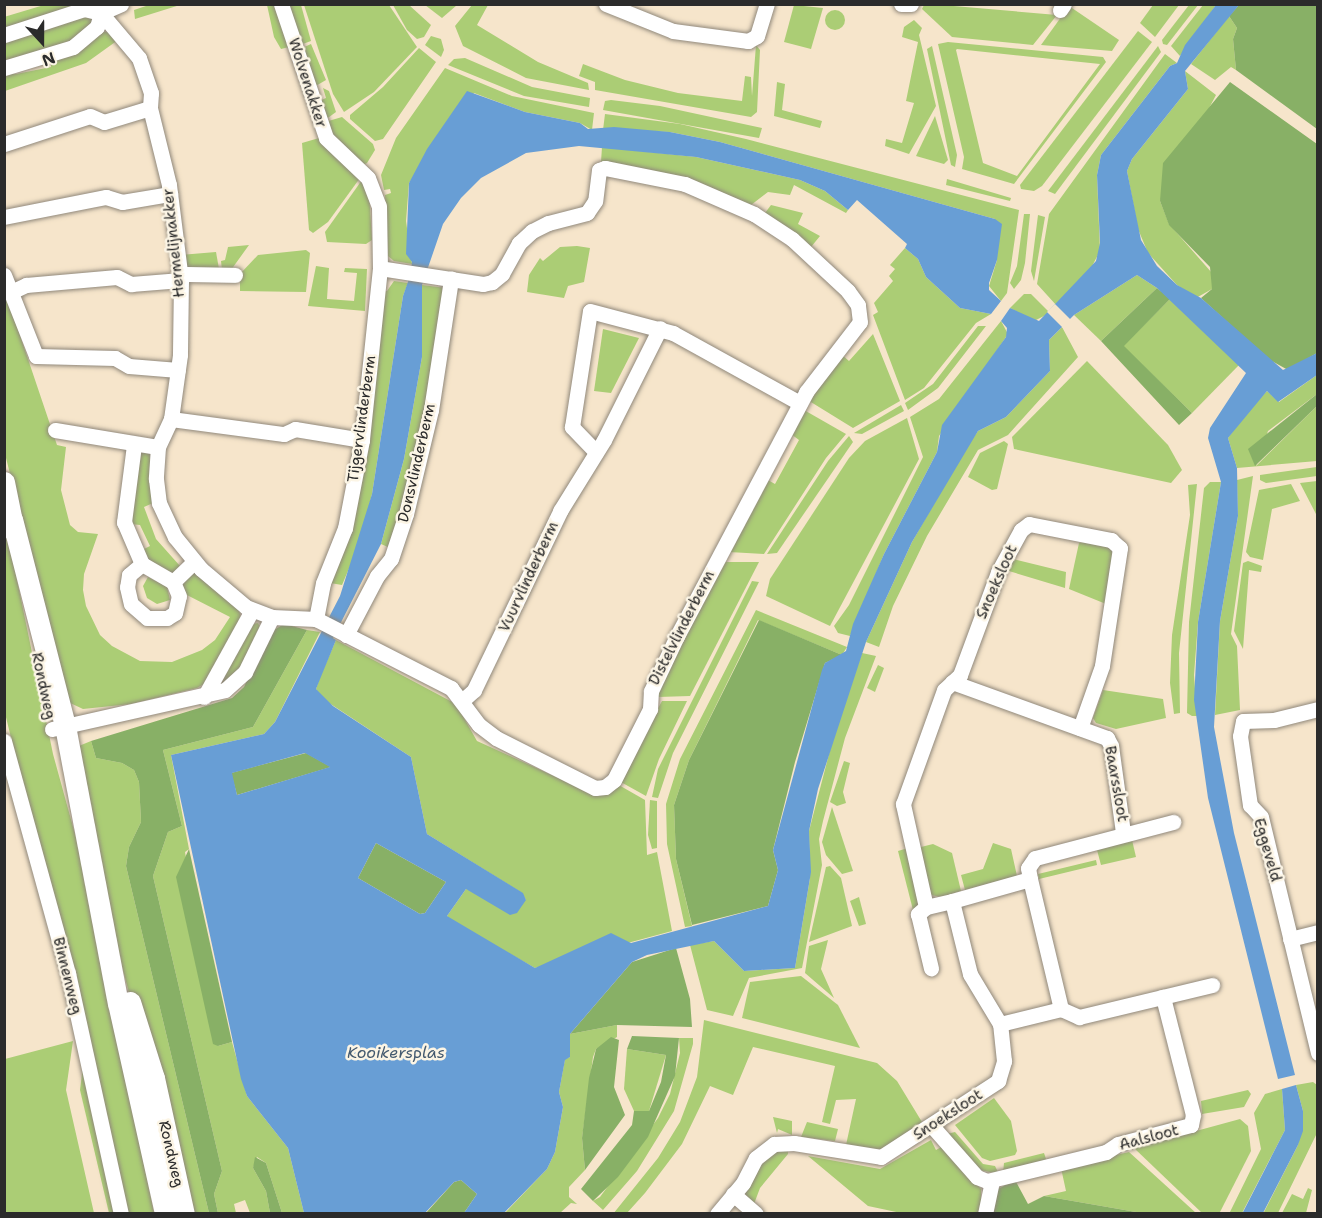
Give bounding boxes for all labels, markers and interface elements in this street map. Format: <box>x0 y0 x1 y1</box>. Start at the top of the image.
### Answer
north arrow <box>12 12 72 72</box>
street label: Wolvenakker <box>284 36 330 130</box>
text: N <box>39 47 58 71</box>
street label: Hermelijnakker <box>159 188 189 298</box>
street label: Tijgervlinderberm <box>344 354 380 484</box>
street label: Donsvlinderberm <box>395 402 439 524</box>
street label: Vuurvlinderberm <box>495 519 563 635</box>
street label: Snoeksloot <box>973 542 1021 622</box>
street label: Distelvlinderberm <box>645 568 719 688</box>
street label: Rondweg <box>27 651 59 721</box>
street label: Baarssloot <box>1100 745 1132 823</box>
street label: Eggeveld <box>1249 816 1285 884</box>
street label: Binnenweg <box>49 936 85 1016</box>
water label: Kooikersplas <box>347 1043 445 1063</box>
street label: Snoeksloot <box>910 1086 986 1144</box>
street label: Rondweg <box>155 1119 187 1189</box>
street label: Aalsloot <box>1117 1121 1181 1155</box>

